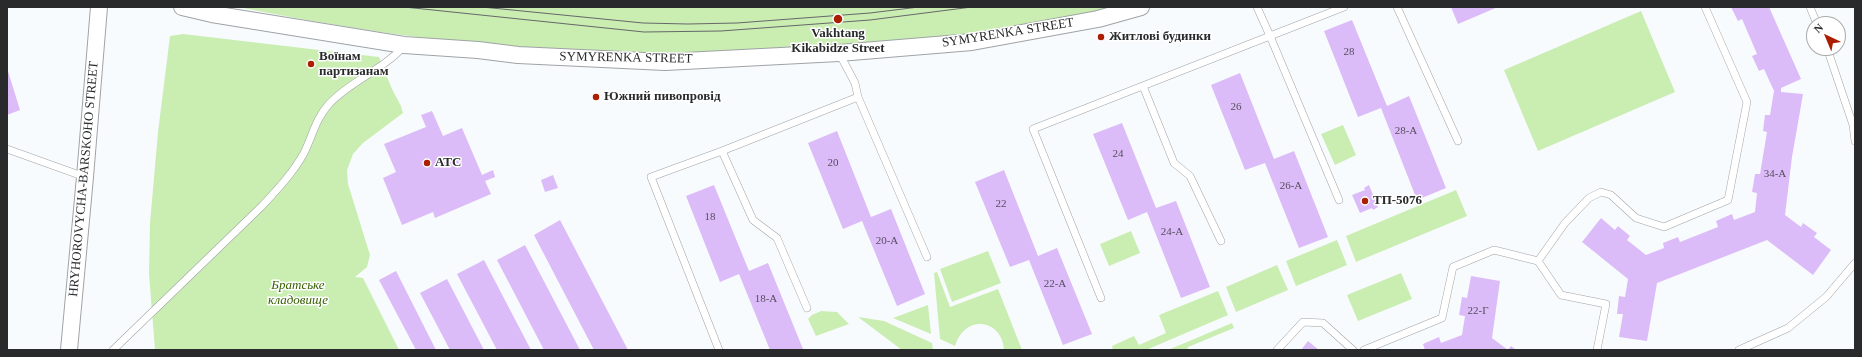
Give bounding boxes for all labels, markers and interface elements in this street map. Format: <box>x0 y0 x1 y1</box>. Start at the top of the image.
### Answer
marker: Vakhtang Kikabidze Street <box>832 13 844 25</box>
street label: SYMYRENKA STREET <box>941 15 1075 51</box>
north arrow <box>1806 16 1846 56</box>
text: N <box>1811 21 1825 35</box>
place label: Vakhtang Kikabidze Street <box>791 26 885 57</box>
place label: Житлові будинки <box>1109 29 1211 45</box>
marker: Житлові будинки <box>1096 32 1106 42</box>
house number: 28 <box>1344 45 1354 59</box>
place label: Воїнам партизанам <box>319 49 388 80</box>
street label: SYMYRENKA STREET <box>559 49 693 67</box>
marker: Воїнам партизанам <box>306 59 316 69</box>
street label: HRYHOROVYCHA-BARSKOHO STREET <box>66 60 102 298</box>
place label: Южний пивопровід <box>604 89 720 105</box>
marker: Южний пивопровід <box>591 92 601 102</box>
house number: 26 <box>1230 100 1242 114</box>
house number: 28-А <box>1395 124 1417 138</box>
house number: 24 <box>1112 147 1124 161</box>
place label: АТС <box>435 155 461 171</box>
house number: 20 <box>828 156 838 170</box>
marker: АТС <box>422 158 432 168</box>
house number: 34-А <box>1764 167 1786 181</box>
house number: 26-А <box>1280 179 1302 193</box>
place label: ТП-5076 <box>1373 193 1422 209</box>
marker: ТП-5076 <box>1360 196 1370 206</box>
house number: 22 <box>996 197 1006 211</box>
house number: 18 <box>704 210 716 224</box>
house number: 24-А <box>1161 225 1183 239</box>
house number: 20-А <box>876 234 898 248</box>
house number: 22-А <box>1044 277 1066 291</box>
park label: Братське кладовище <box>268 278 328 309</box>
house number: 18-А <box>755 292 777 306</box>
house number: 22-Г <box>1467 304 1489 318</box>

